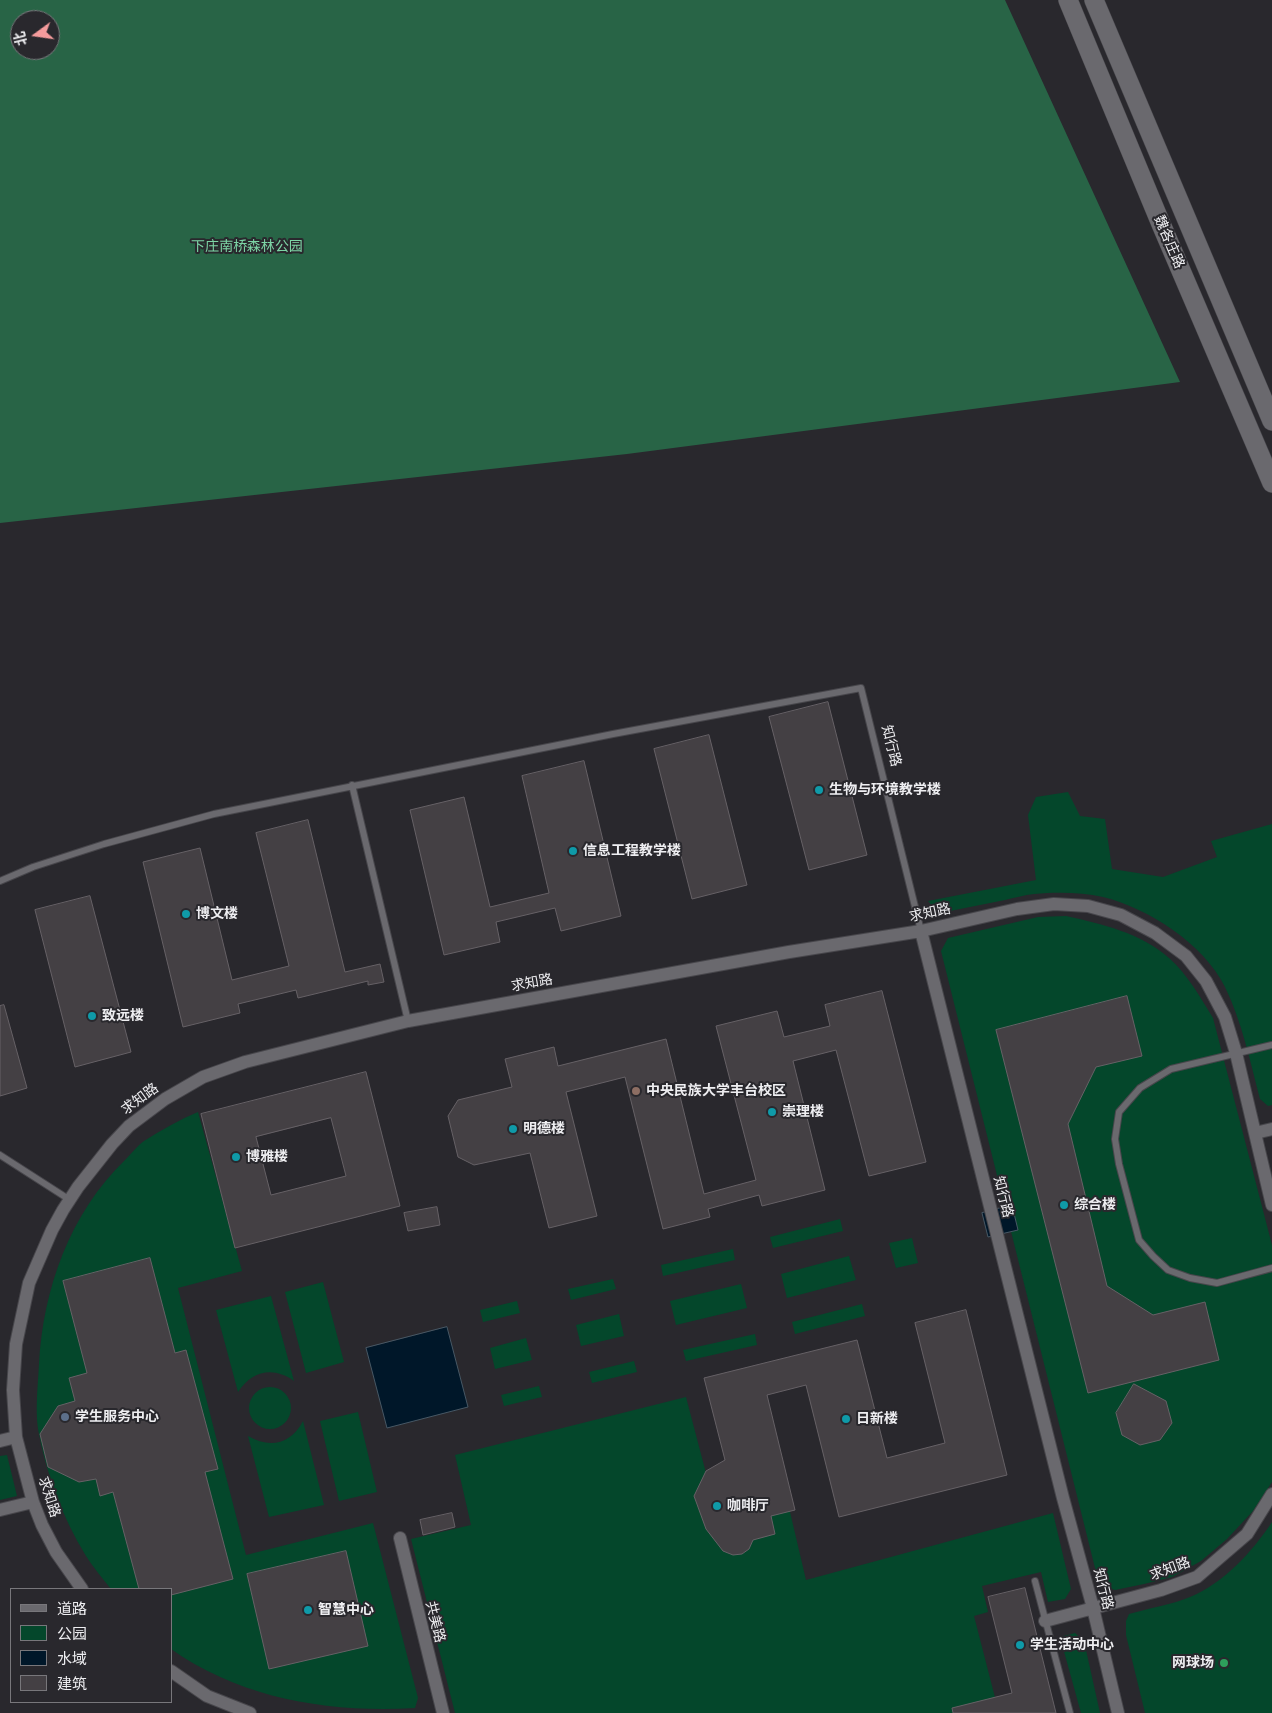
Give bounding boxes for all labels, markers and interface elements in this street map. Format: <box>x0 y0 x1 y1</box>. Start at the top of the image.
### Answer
north arrow <box>10 10 60 60</box>
text: 北 <box>11 30 31 47</box>
street label: 魏各庄路 <box>1150 213 1188 271</box>
park label: 下庄南桥森林公园 <box>191 239 303 255</box>
street label: 知行路 <box>878 724 904 768</box>
place label: 生物与环境教学楼 <box>829 782 941 798</box>
marker: 生物与环境教学楼 <box>813 784 825 796</box>
place label: 信息工程教学楼 <box>583 843 681 859</box>
marker: 信息工程教学楼 <box>567 845 579 857</box>
street label: 求知路 <box>908 900 952 926</box>
place label: 博文楼 <box>196 906 238 922</box>
marker: 博文楼 <box>180 908 192 920</box>
street label: 求知路 <box>510 971 554 995</box>
place label: 致远楼 <box>102 1008 144 1024</box>
marker: 致远楼 <box>86 1010 98 1022</box>
street label: 求知路 <box>118 1080 162 1118</box>
place label: 中央民族大学丰台校区 <box>646 1083 786 1099</box>
marker: 中央民族大学丰台校区 <box>630 1085 642 1097</box>
place label: 崇理楼 <box>782 1104 824 1120</box>
marker: 崇理楼 <box>766 1106 778 1118</box>
place label: 明德楼 <box>523 1121 565 1137</box>
marker: 明德楼 <box>507 1123 519 1135</box>
place label: 博雅楼 <box>246 1149 288 1165</box>
marker: 博雅楼 <box>230 1151 242 1163</box>
street label: 知行路 <box>990 1175 1016 1219</box>
place label: 综合楼 <box>1074 1197 1116 1213</box>
marker: 综合楼 <box>1058 1199 1070 1211</box>
place label: 学生服务中心 <box>75 1409 159 1425</box>
marker: 学生服务中心 <box>59 1411 71 1423</box>
place label: 日新楼 <box>856 1411 898 1427</box>
marker: 日新楼 <box>840 1413 852 1425</box>
street label: 求知路 <box>35 1474 63 1520</box>
place label: 咖啡厅 <box>727 1498 769 1514</box>
marker: 咖啡厅 <box>711 1500 723 1512</box>
street label: 求知路 <box>1147 1554 1193 1584</box>
street label: 知行路 <box>1090 1567 1116 1611</box>
legend <box>10 1588 172 1703</box>
text: 道路 <box>57 1600 87 1618</box>
street label: 共美路 <box>422 1600 448 1644</box>
place label: 智慧中心 <box>318 1602 374 1618</box>
marker: 智慧中心 <box>302 1604 314 1616</box>
text: 公园 <box>57 1625 87 1643</box>
place label: 学生活动中心 <box>1030 1637 1114 1653</box>
marker: 学生活动中心 <box>1014 1639 1026 1651</box>
text: 水域 <box>57 1650 87 1668</box>
place label: 网球场 <box>1172 1655 1214 1671</box>
marker: 网球场 <box>1218 1657 1230 1669</box>
text: 建筑 <box>57 1675 87 1693</box>

